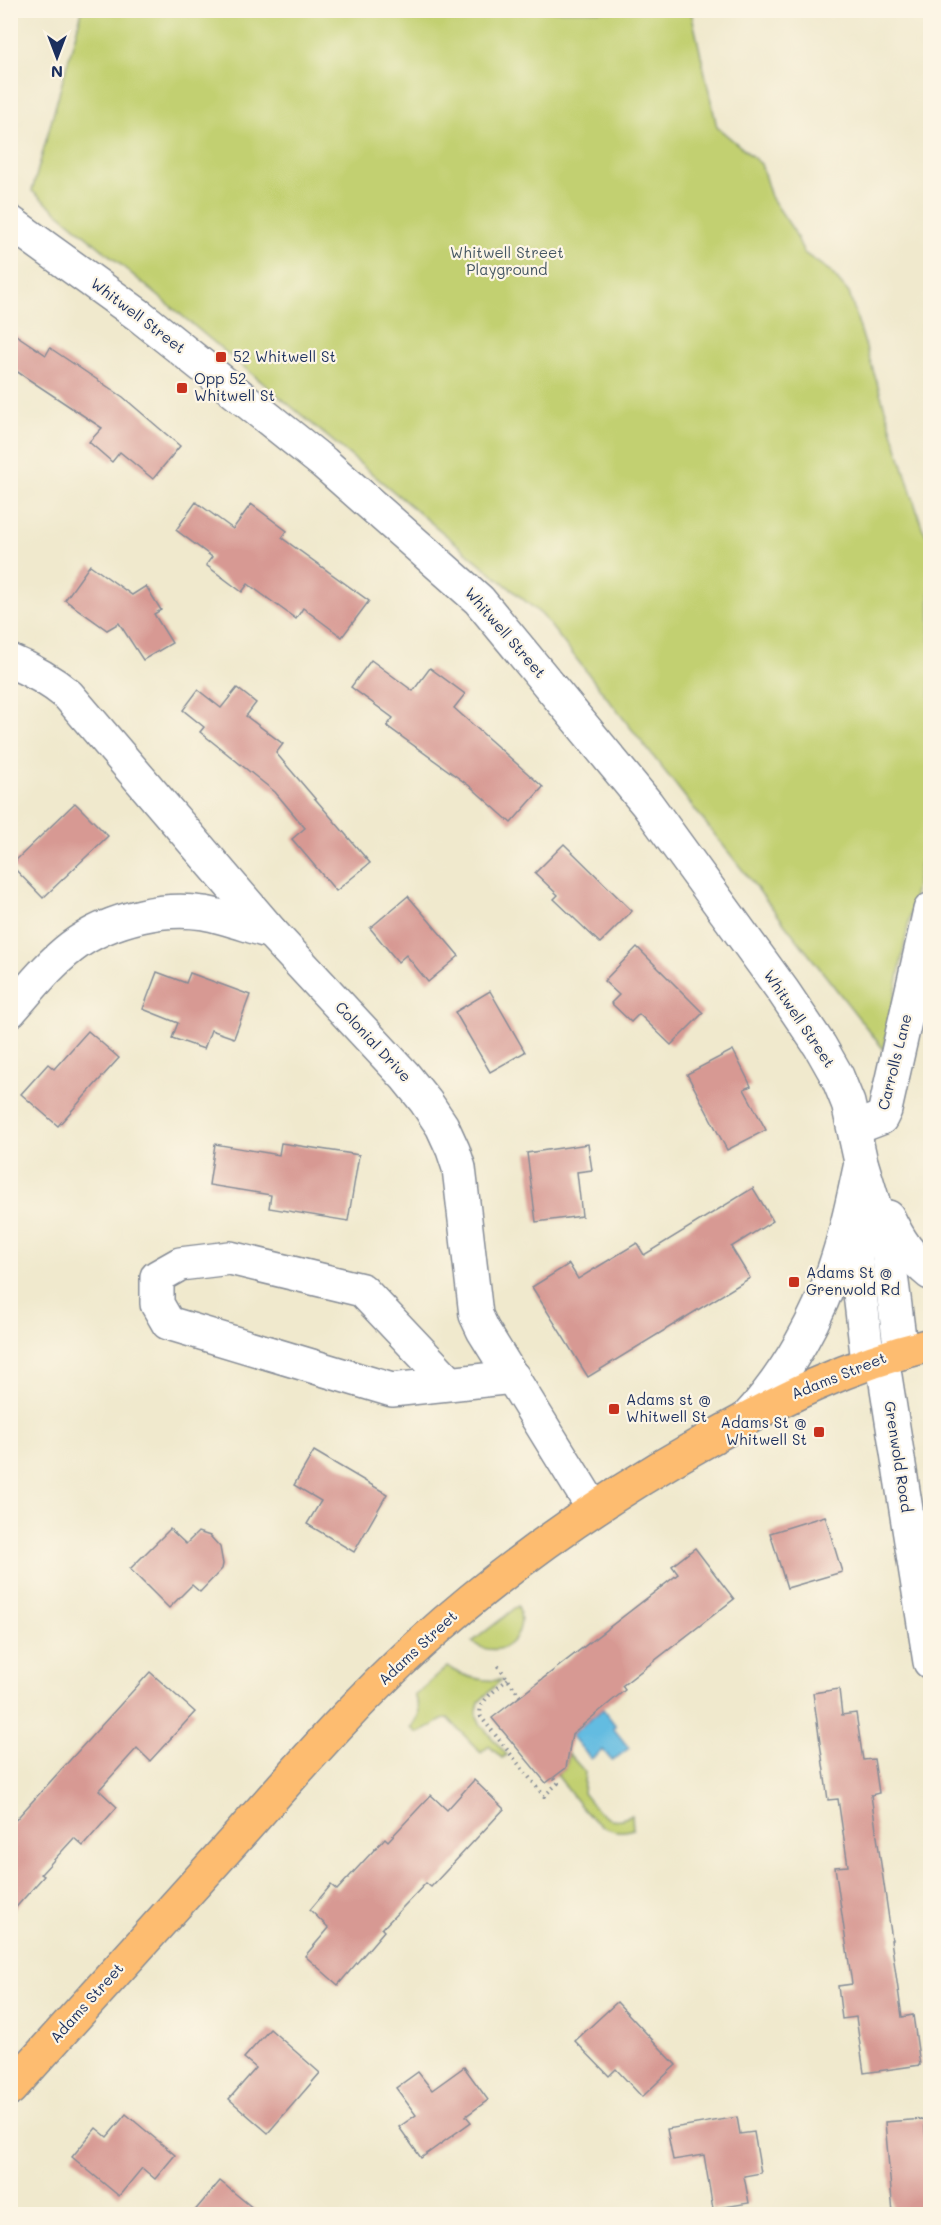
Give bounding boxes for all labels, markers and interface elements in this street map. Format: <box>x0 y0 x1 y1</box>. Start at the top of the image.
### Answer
north arrow <box>27 27 87 87</box>
text: N <box>51 62 63 83</box>
park label: Whitwell Street Playground <box>450 242 564 279</box>
street label: Whitwell Street <box>87 273 190 357</box>
place label: 52 Whitwell St <box>233 346 336 366</box>
marker: 52 Whitwell St <box>214 350 228 364</box>
place label: Opp 52 Whitwell St <box>194 368 275 405</box>
marker: Opp 52 Whitwell St <box>175 381 189 395</box>
street label: Whitwell Street <box>461 583 551 682</box>
street label: Whitwell Street <box>760 966 840 1071</box>
street label: Colonial Drive <box>331 997 416 1086</box>
street label: Carrolls Lane <box>872 1012 916 1112</box>
place label: Adams St @ Grenwold Rd <box>806 1262 900 1299</box>
marker: Adams St @ Grenwold Rd <box>787 1275 801 1289</box>
street label: Adams Street <box>788 1347 889 1403</box>
place label: Adams st @ Whitwell St <box>626 1389 711 1426</box>
street label: Grenwold Road <box>880 1400 918 1514</box>
marker: Adams st @ Whitwell St <box>607 1402 621 1416</box>
place label: Adams St @ Whitwell St <box>721 1412 807 1449</box>
marker: Adams St @ Whitwell St <box>812 1425 826 1439</box>
street label: Adams Street <box>374 1606 461 1689</box>
street label: Adams Street <box>45 1958 127 2047</box>

